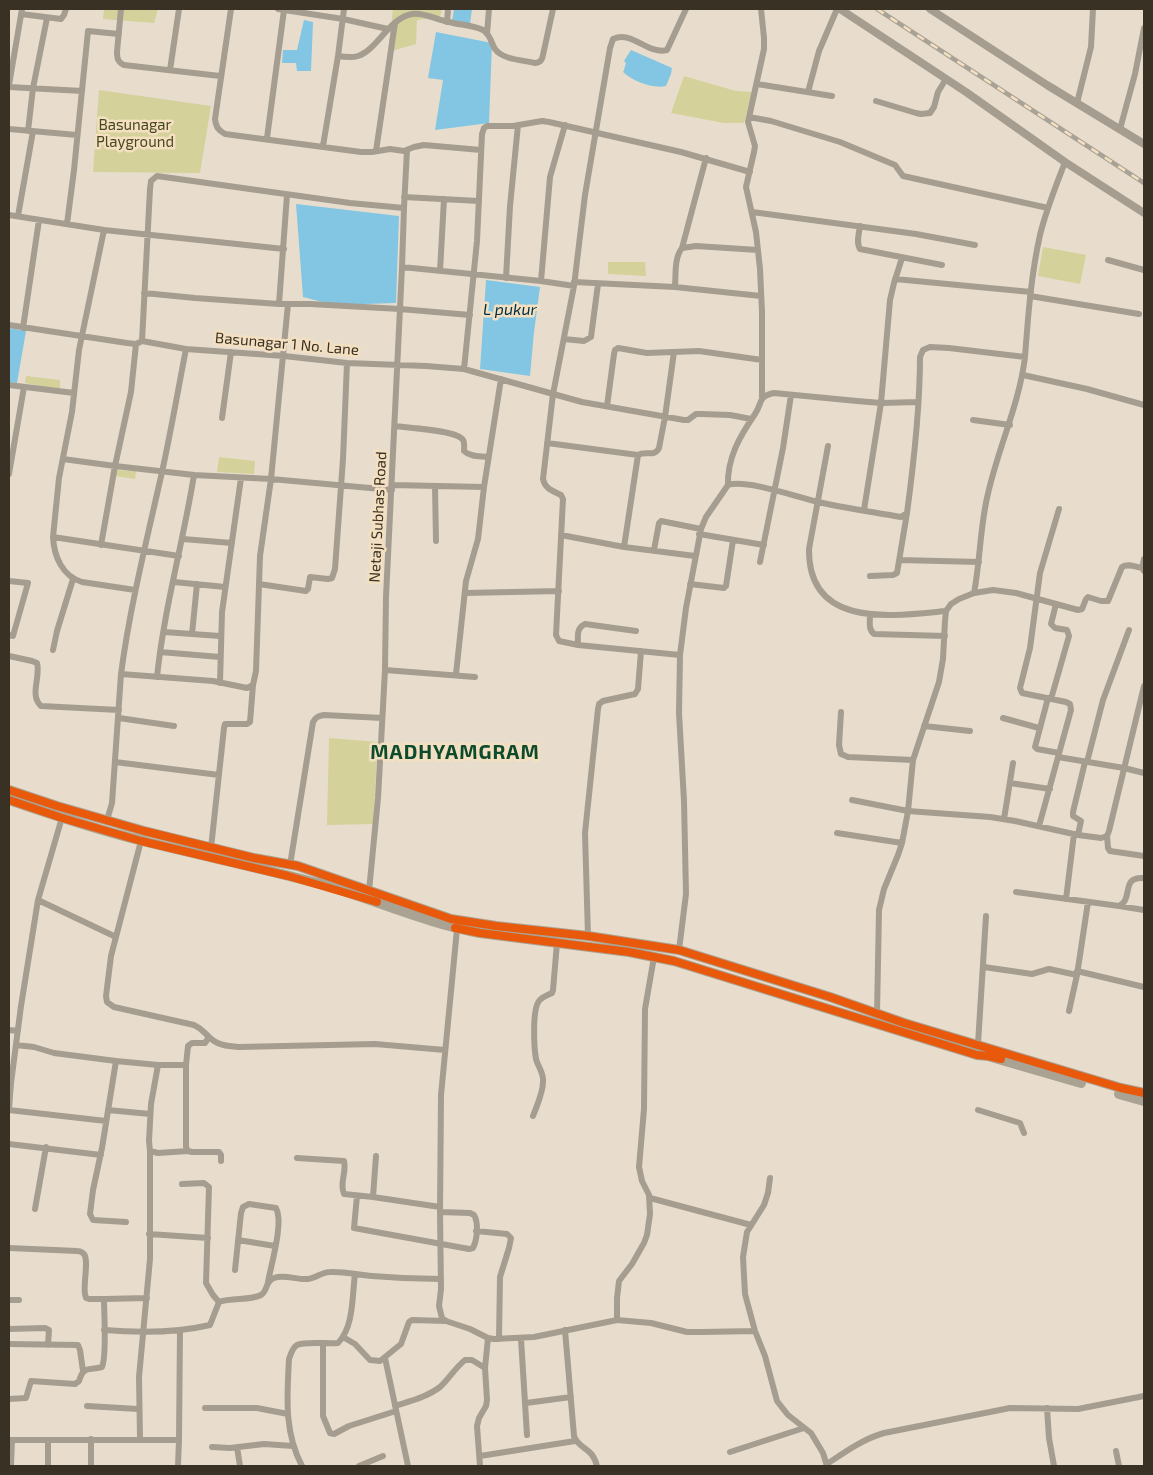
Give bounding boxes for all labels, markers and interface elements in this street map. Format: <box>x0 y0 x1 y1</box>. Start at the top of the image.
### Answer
park label: Basunagar Playground <box>96 116 174 151</box>
water label: L pukur <box>483 300 537 320</box>
street label: Basunagar 1 No. Lane <box>214 329 360 359</box>
street label: Netaji Subhas Road <box>366 451 390 583</box>
district label: MADHYAMGRAM <box>369 740 541 764</box>

